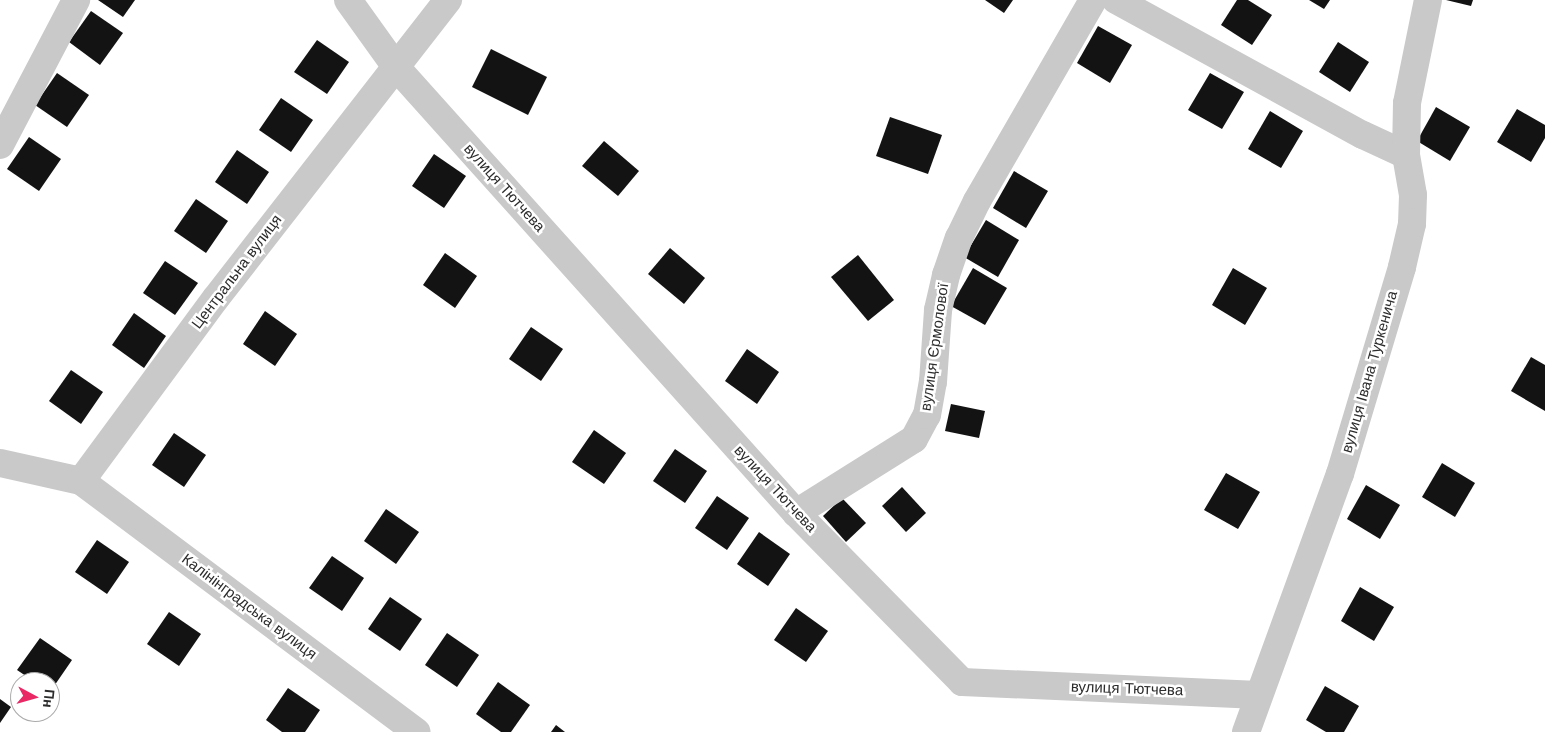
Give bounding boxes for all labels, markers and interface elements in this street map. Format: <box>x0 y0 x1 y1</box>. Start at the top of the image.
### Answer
street label: вулиця Тютчева <box>460 140 548 236</box>
street label: Центральна вулиця <box>188 211 286 333</box>
street label: вулиця Єрмолової <box>917 282 953 412</box>
street label: вулиця Івана Туркенича <box>1338 289 1402 455</box>
street label: вулиця Тютчева <box>730 442 820 536</box>
street label: Калінінградська вулиця <box>178 550 320 664</box>
north arrow <box>10 672 60 722</box>
street label: вулиця Тютчева <box>1071 678 1183 700</box>
text: Пн <box>40 688 58 709</box>

